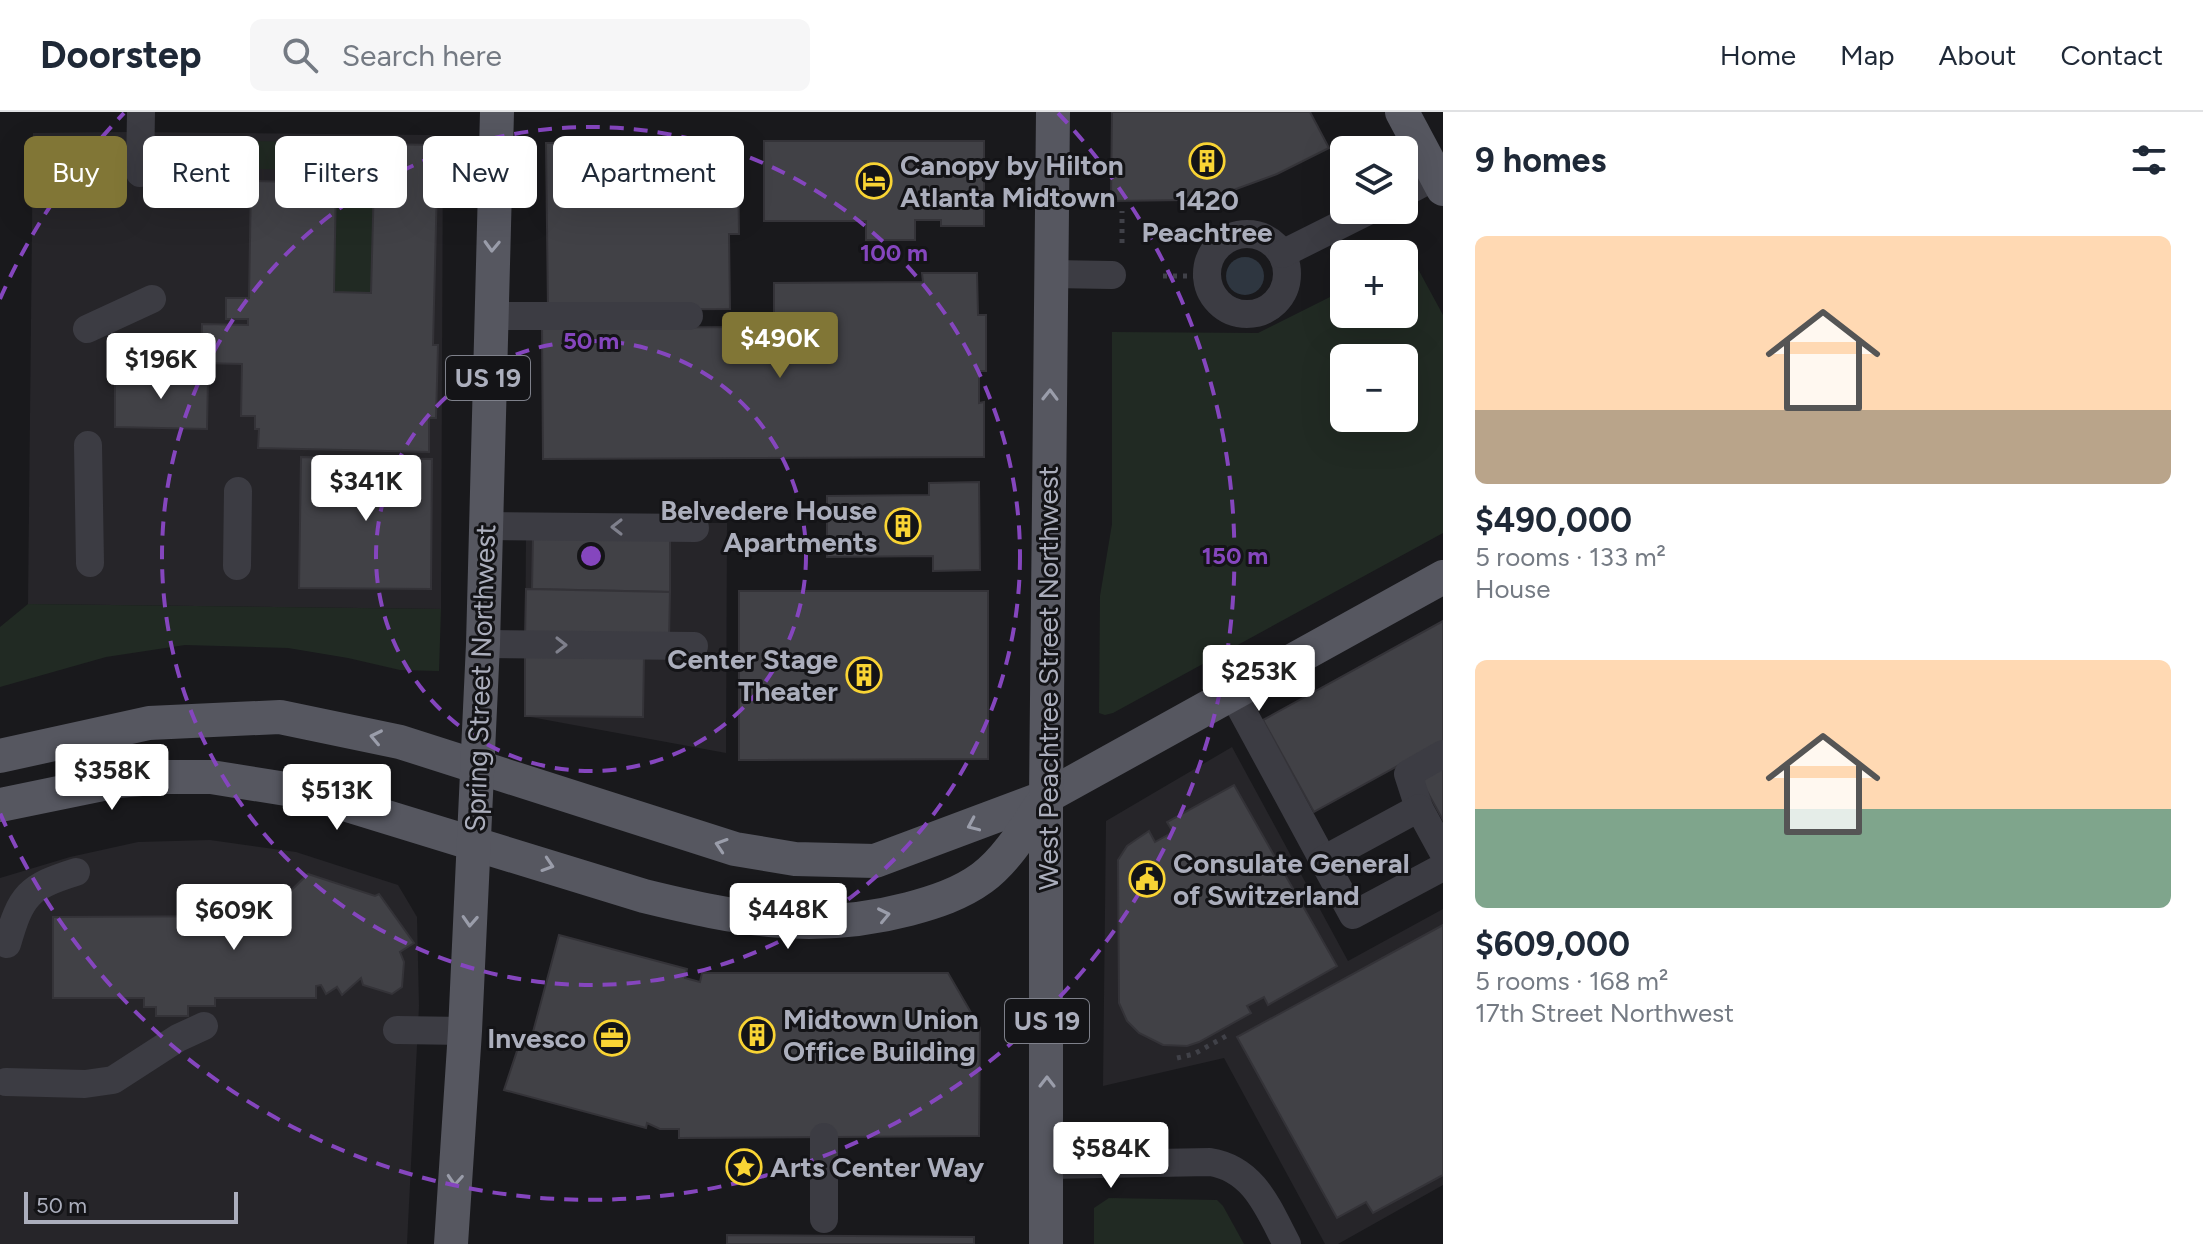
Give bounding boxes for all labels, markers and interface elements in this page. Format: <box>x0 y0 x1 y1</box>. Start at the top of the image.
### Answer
search box <box>250 19 810 91</box>
text: Doorstep <box>40 32 202 78</box>
icon: search <box>278 33 322 77</box>
text: Search here <box>342 37 502 74</box>
text: Home <box>1720 38 1796 72</box>
text: Map <box>1840 38 1895 72</box>
text: About <box>1939 38 2016 72</box>
text: Contact <box>2060 38 2163 72</box>
chip: Buy <box>24 136 127 208</box>
chip: Rent <box>143 136 259 208</box>
chip: Filters <box>275 136 407 208</box>
chip: New <box>423 136 537 208</box>
chip: Apartment <box>553 136 744 208</box>
map controls <box>1330 136 1418 432</box>
button: layers <box>1330 136 1418 224</box>
icon: filters <box>2127 138 2171 182</box>
text: 9 homes <box>1475 140 1606 181</box>
building icon: 1420 Peachtree <box>1188 142 1226 180</box>
place label: Canopy by Hilton Atlanta Midtown <box>900 148 1124 214</box>
hotel icon: Canopy by Hilton Atlanta Midtown <box>855 162 893 200</box>
place label: 1420 Peachtree <box>1141 183 1273 249</box>
text: 100 m <box>860 238 928 267</box>
one-way arrow <box>483 240 500 253</box>
button: + <box>1330 240 1418 328</box>
icon: home <box>1751 288 1895 432</box>
pin: $490K <box>724 312 836 380</box>
text: $490K <box>740 322 820 354</box>
text: 50 m <box>563 326 619 355</box>
pin: $196K <box>105 333 217 401</box>
text: $196K <box>125 343 197 375</box>
button: − <box>1330 344 1418 432</box>
road number: US 19 <box>446 356 530 400</box>
one-way arrow <box>1042 388 1059 401</box>
pin: $341K <box>310 455 422 523</box>
text: $341K <box>329 465 403 497</box>
street label: West Peachtree Street Northwest <box>1031 466 1065 890</box>
place label: Belvedere House Apartments <box>660 493 877 559</box>
text: $490,000 <box>1475 500 1632 541</box>
building icon: Belvedere House Apartments <box>884 507 922 545</box>
one-way arrow <box>610 518 623 536</box>
street label: Spring Street Northwest <box>458 524 502 832</box>
text: 150 m <box>1202 541 1268 570</box>
text: 5 rooms · 133 m² <box>1475 541 1666 573</box>
centre of rings <box>577 542 605 570</box>
text: House <box>1475 573 1550 605</box>
one-way arrow <box>555 636 568 654</box>
place label: Center Stage Theater <box>667 642 838 708</box>
pin: $253K <box>1203 645 1315 713</box>
text: $253K <box>1221 655 1297 687</box>
building icon: Center Stage Theater <box>845 656 883 694</box>
icon: home <box>1751 712 1895 856</box>
one-way arrow <box>370 729 383 746</box>
pin: $358K <box>56 744 168 812</box>
text: $358K <box>73 754 151 786</box>
pin: $513K <box>281 764 393 832</box>
text: $513K <box>301 774 373 806</box>
one-way arrow <box>967 815 982 831</box>
one-way arrow <box>715 838 729 854</box>
place label: Consulate General of Switzerland <box>1173 846 1410 912</box>
one-way arrow <box>540 856 554 872</box>
public building icon: Consulate General of Switzerland <box>1128 860 1166 898</box>
pin: $448K <box>732 883 844 951</box>
pin: $609K <box>178 884 290 952</box>
text: $448K <box>748 893 828 925</box>
text: $609K <box>195 894 273 926</box>
one-way arrow <box>876 907 890 924</box>
one-way arrow <box>461 915 478 928</box>
text: $609,000 <box>1475 924 1630 965</box>
text: 5 rooms · 168 m² <box>1475 965 1668 997</box>
text: 17th Street Northwest <box>1475 997 1734 1029</box>
road number: US 19 <box>1005 999 1089 1043</box>
place label: Midtown Union Office Building <box>783 1002 979 1068</box>
building icon: Midtown Union Office Building <box>738 1016 776 1054</box>
office icon: Invesco <box>593 1019 631 1057</box>
place label: Invesco <box>487 1021 586 1055</box>
one-way arrow <box>1038 1075 1056 1088</box>
pin: $584K <box>1055 1122 1167 1190</box>
text: $584K <box>1071 1132 1151 1164</box>
place icon: Arts Center Way <box>725 1148 763 1186</box>
place label: Arts Center Way <box>770 1150 985 1184</box>
one-way arrow <box>447 1174 464 1187</box>
scale bar <box>24 1188 238 1224</box>
text: 50 m <box>36 1192 87 1219</box>

